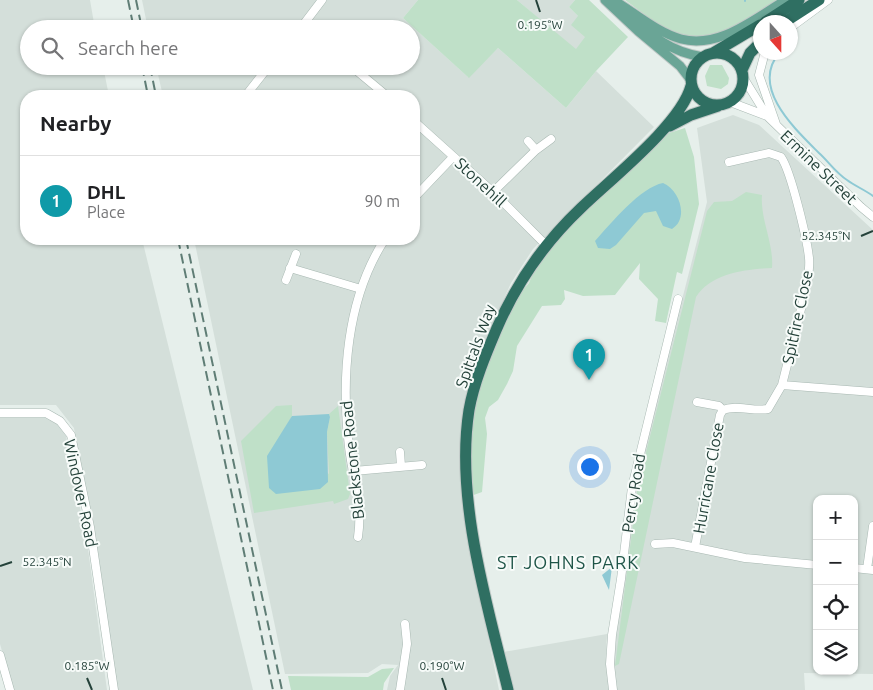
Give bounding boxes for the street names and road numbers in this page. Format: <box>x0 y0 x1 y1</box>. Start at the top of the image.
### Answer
street label: Ermine Street <box>777 126 861 208</box>
street label: Stonehill <box>452 154 510 210</box>
street label: Spitfire Close <box>778 268 816 366</box>
street label: Spittals Way <box>452 301 499 390</box>
street label: Blackstone Road <box>337 400 367 520</box>
street label: Hurricane Close <box>689 421 727 535</box>
street label: Windover Road <box>61 437 101 549</box>
street label: Percy Road <box>618 452 648 534</box>

